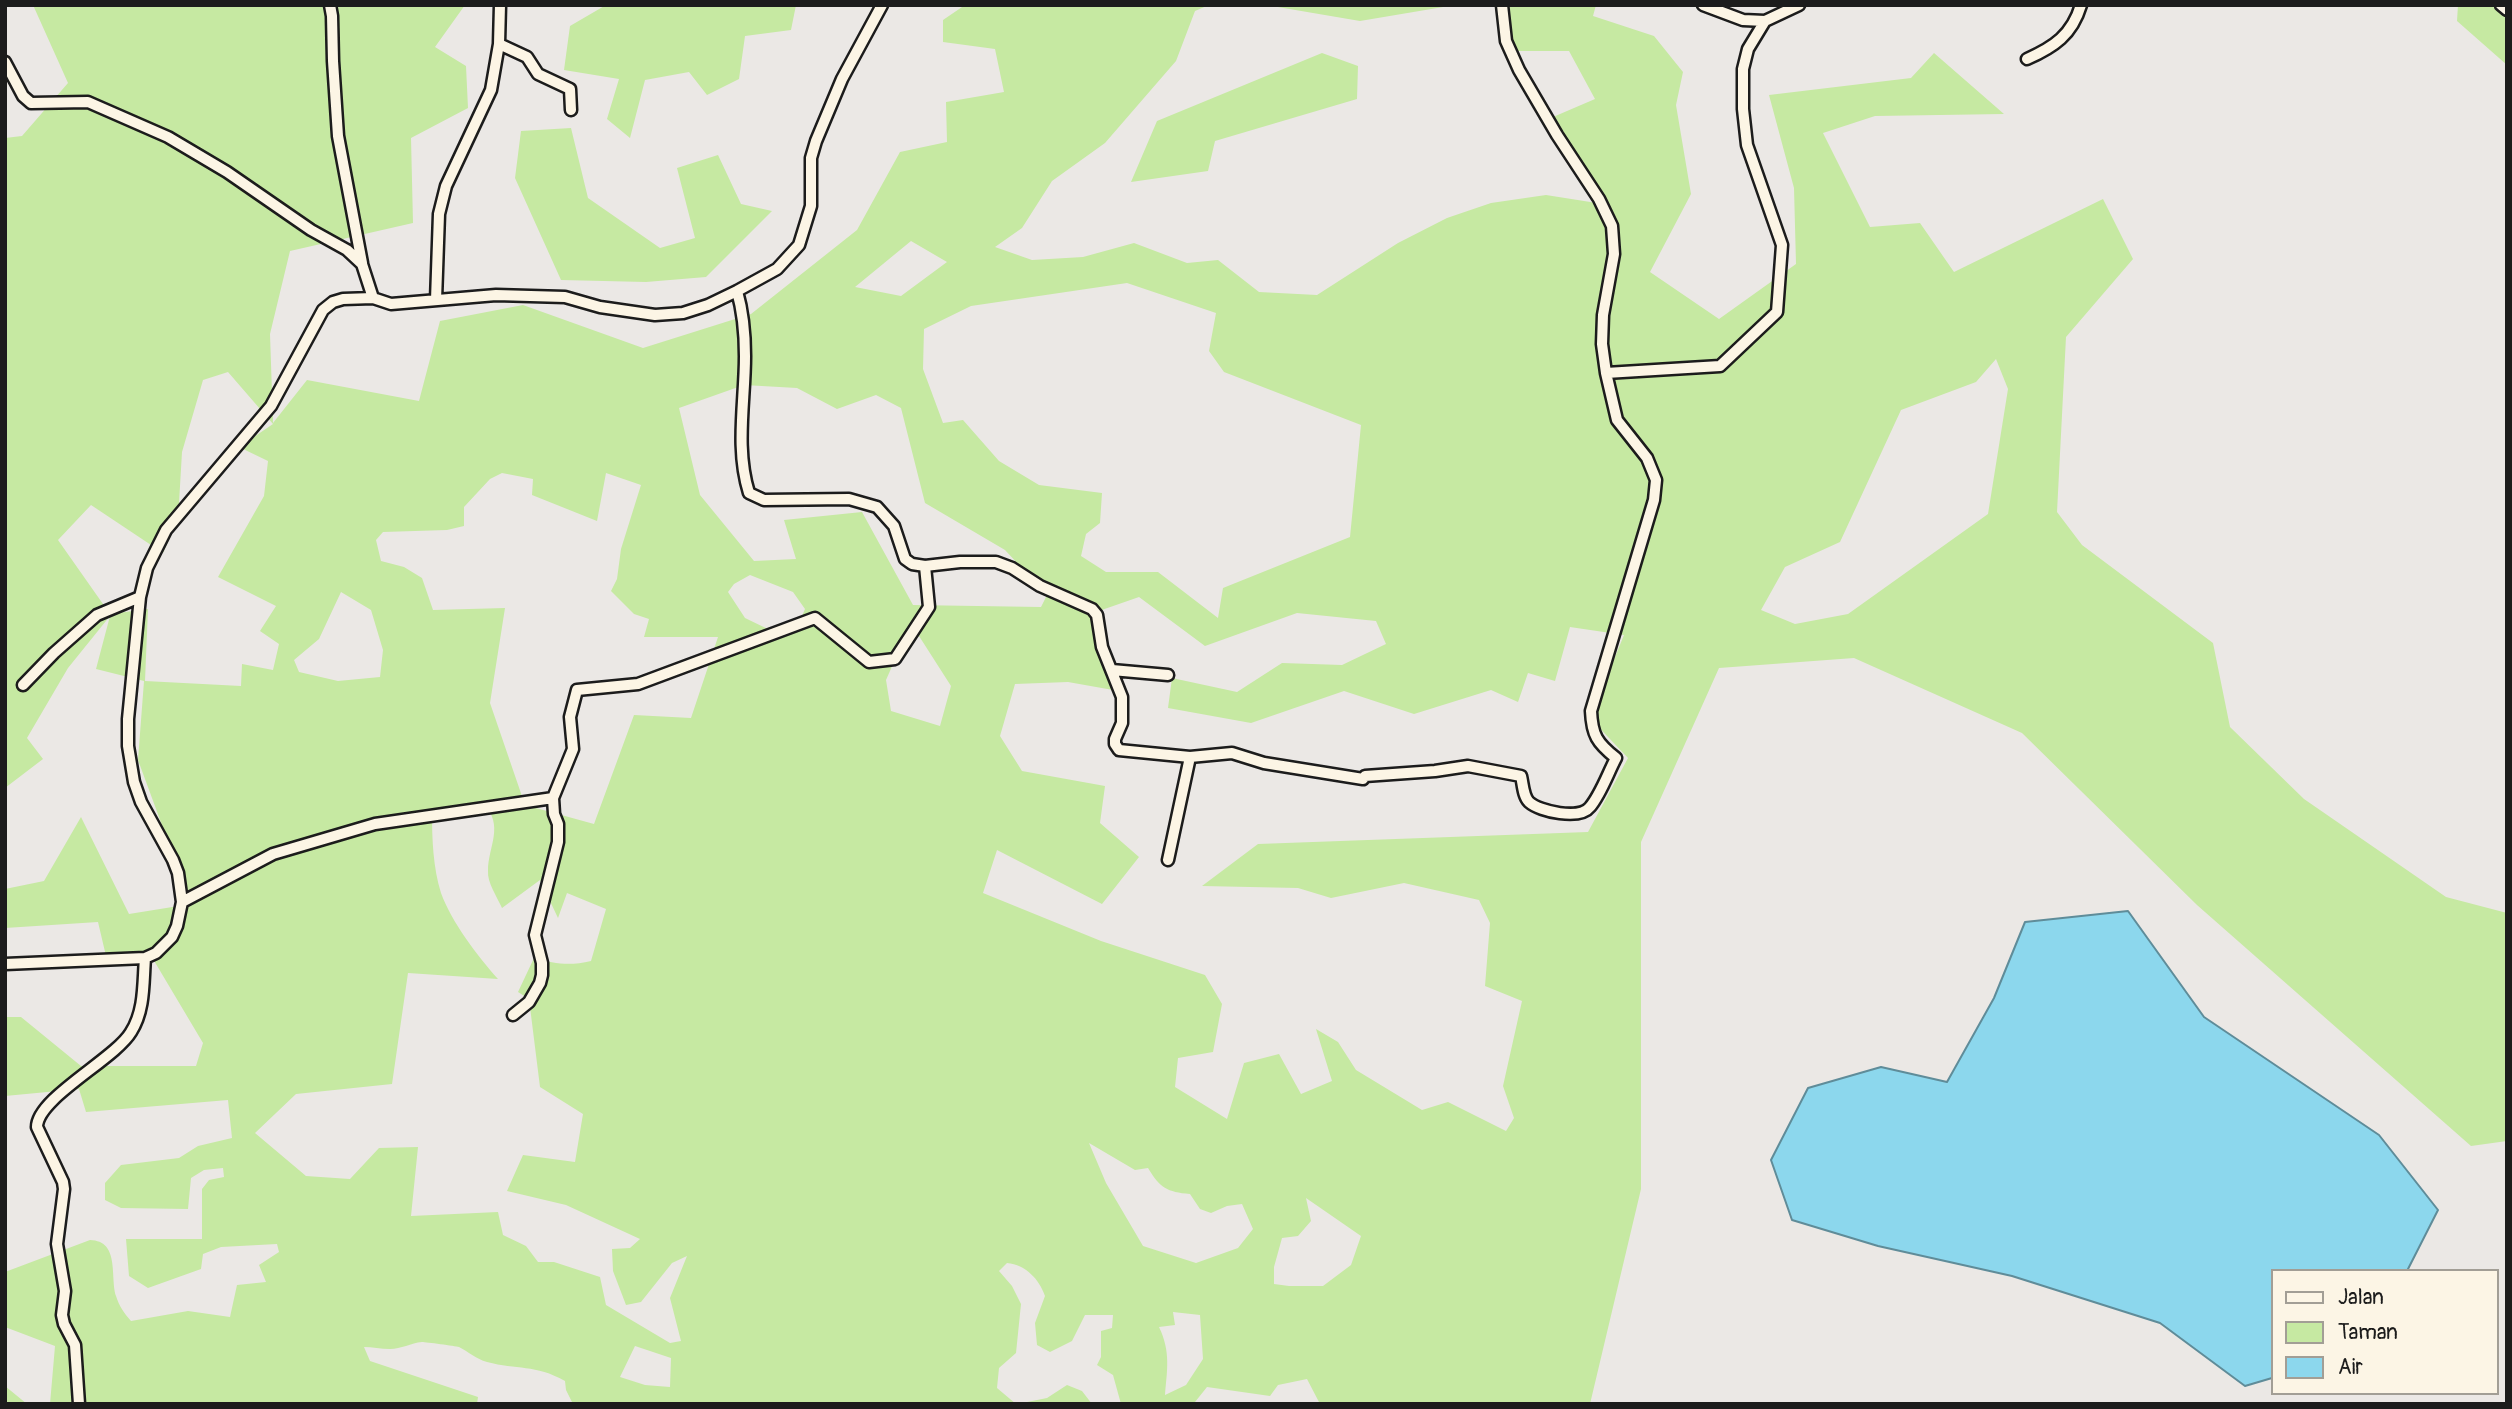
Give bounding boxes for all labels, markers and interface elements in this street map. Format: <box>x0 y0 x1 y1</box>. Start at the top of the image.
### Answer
legend <box>2270 1269 2498 1395</box>
text: Jalan <box>2338 1284 2384 1311</box>
text: Taman <box>2338 1319 2398 1346</box>
text: Air <box>2338 1354 2363 1381</box>

